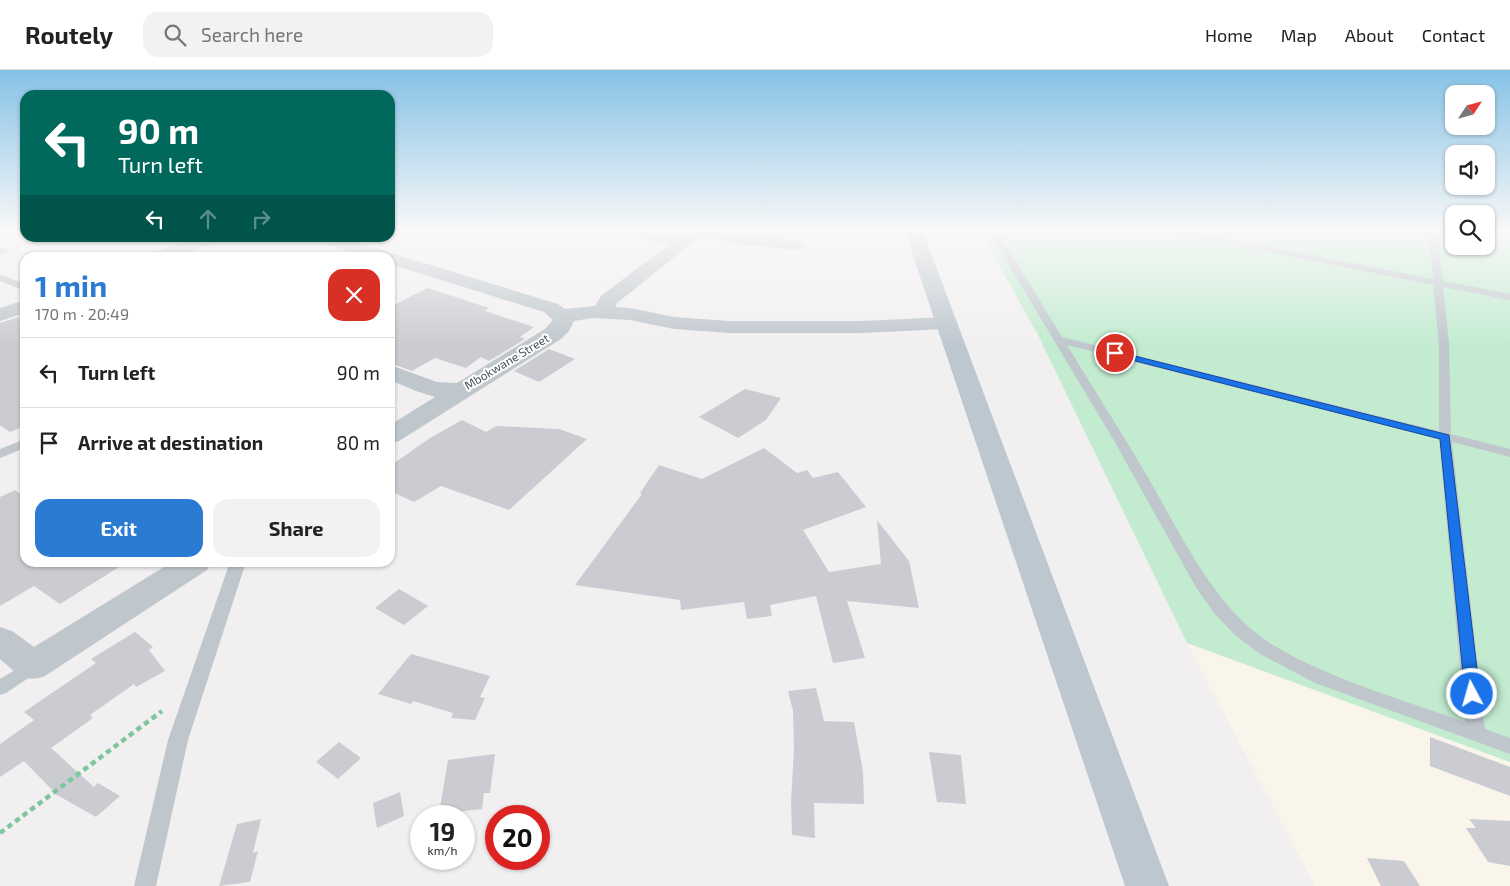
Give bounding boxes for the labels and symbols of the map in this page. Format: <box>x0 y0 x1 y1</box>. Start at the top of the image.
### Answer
north arrow <box>1445 85 1495 135</box>
street label: Mbokwane Street <box>462 330 552 392</box>
pin <box>1094 332 1136 374</box>
position arrow <box>1445 667 1497 719</box>
speed limit sign: 20 <box>485 805 550 870</box>

